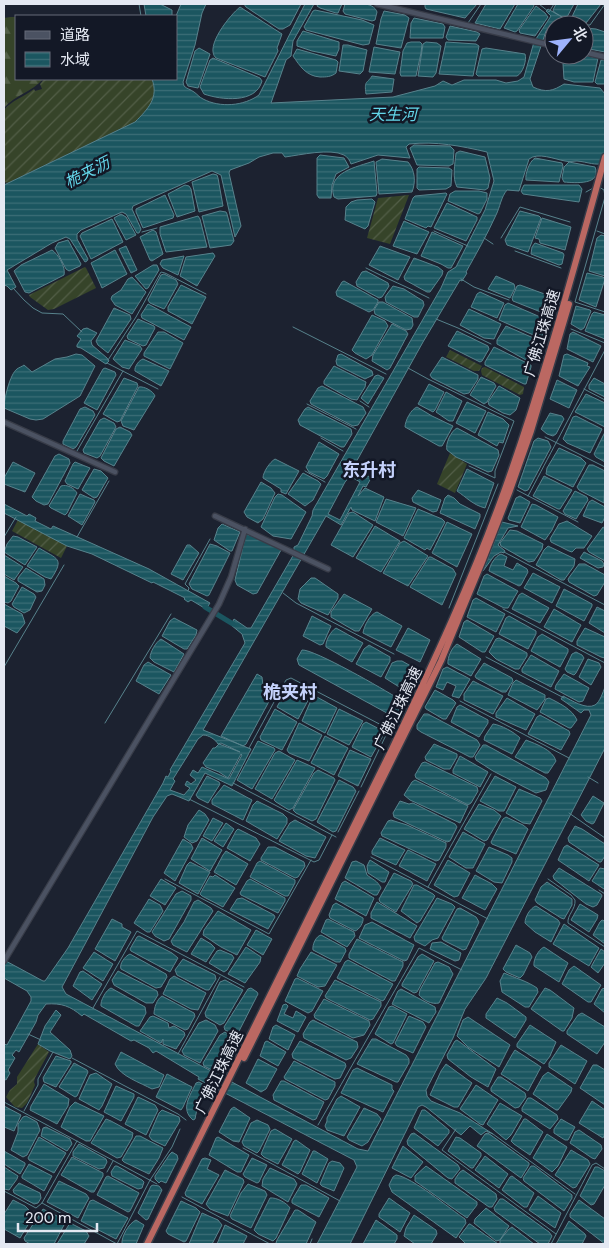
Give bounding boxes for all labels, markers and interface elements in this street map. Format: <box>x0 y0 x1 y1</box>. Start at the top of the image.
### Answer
legend <box>15 15 178 80</box>
north arrow <box>544 15 594 65</box>
text: 北 <box>569 23 592 44</box>
text: 道路 <box>60 25 90 45</box>
text: 水域 <box>60 50 90 70</box>
water label: 天生河 <box>369 104 420 125</box>
water label: 桅夹沥 <box>61 151 116 193</box>
street label: 广佛江珠高速 <box>519 287 565 379</box>
district label: 东升村 <box>342 458 396 482</box>
street label: 广佛江珠高速 <box>369 663 427 753</box>
district label: 桅夹村 <box>263 680 317 704</box>
street label: 广佛江珠高速 <box>190 1027 248 1117</box>
scale bar <box>18 1200 96 1232</box>
text: 200 m <box>25 1208 71 1228</box>

